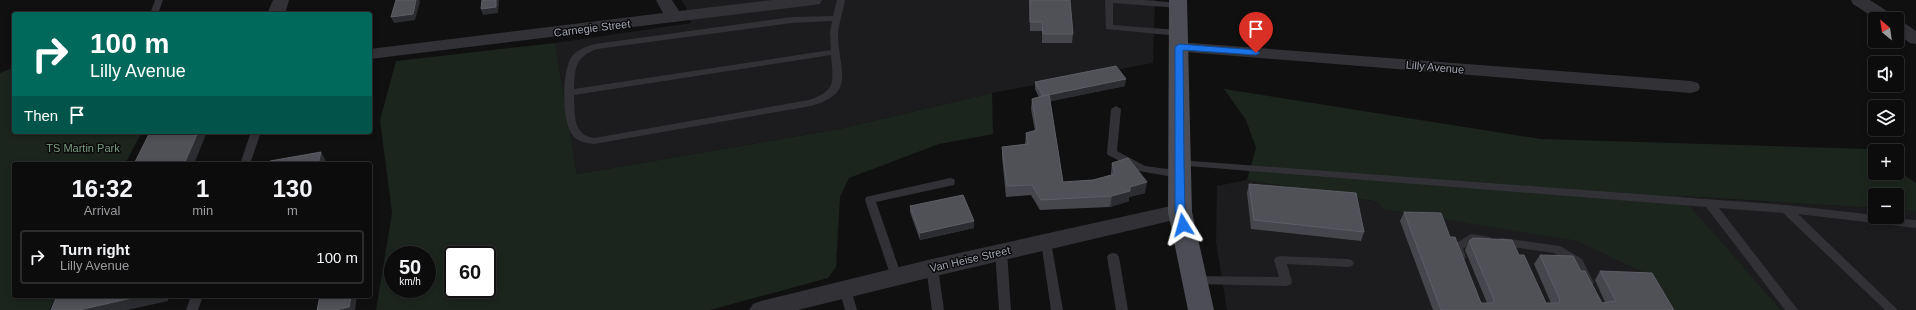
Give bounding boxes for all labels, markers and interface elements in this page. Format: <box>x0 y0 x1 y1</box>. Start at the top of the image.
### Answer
pin <box>1239 12 1273 53</box>
north arrow <box>1868 12 1904 48</box>
map controls <box>1868 12 1904 224</box>
street label: Carnegie Street <box>553 17 631 39</box>
icon: arrive <box>1245 18 1267 40</box>
icon: right <box>24 28 76 80</box>
text: 100 m <box>90 28 169 59</box>
button: sound <box>1868 56 1904 92</box>
street label: Lilly Avenue <box>1405 58 1465 76</box>
text: Lilly Avenue <box>90 61 186 81</box>
button: layers <box>1868 100 1904 136</box>
icon: arrive <box>66 104 88 126</box>
text: Then <box>24 107 58 124</box>
park label: TS Martin Park <box>46 142 120 154</box>
button: + <box>1868 144 1904 180</box>
text: 16:32 <box>71 175 133 202</box>
text: 1 <box>196 175 209 202</box>
text: 130 <box>273 175 313 202</box>
button: − <box>1868 188 1904 224</box>
text: Arrival <box>84 203 121 218</box>
text: min <box>192 203 213 218</box>
text: m <box>287 203 298 218</box>
position arrow <box>1162 204 1204 246</box>
text: Turn right <box>60 241 130 258</box>
street label: Van Heise Street <box>929 244 1011 274</box>
icon: right <box>26 246 48 268</box>
speed limit sign: 60 <box>444 246 496 298</box>
text: 100 m <box>316 249 358 266</box>
text: 50 <box>399 256 421 278</box>
text: Lilly Avenue <box>60 258 129 273</box>
text: km/h <box>399 276 421 287</box>

